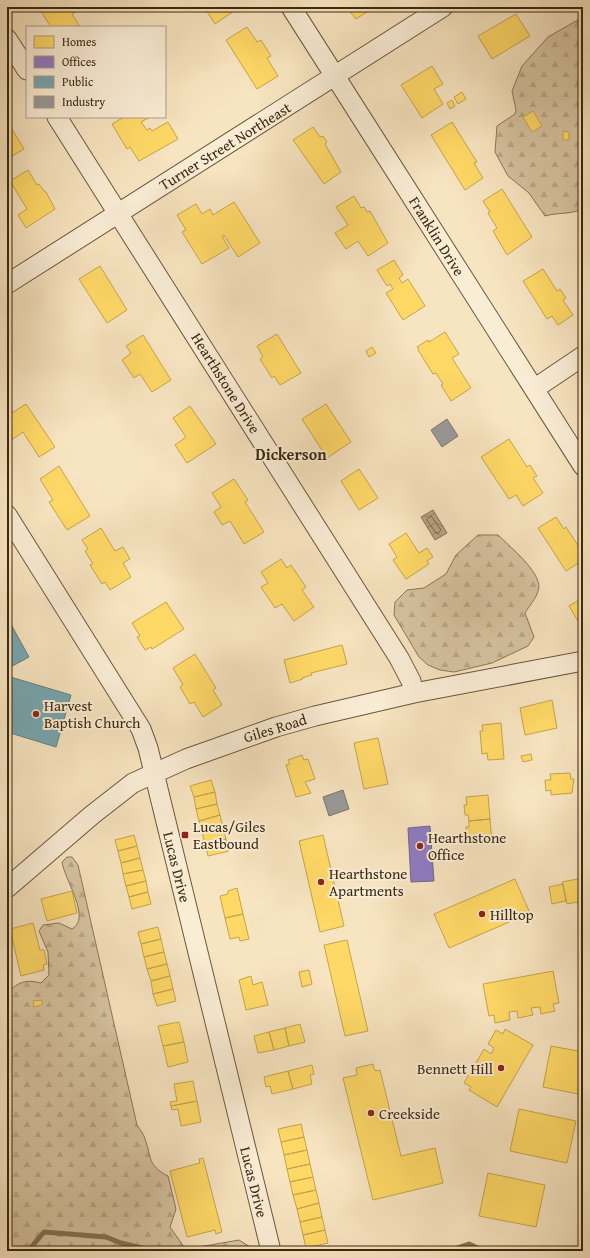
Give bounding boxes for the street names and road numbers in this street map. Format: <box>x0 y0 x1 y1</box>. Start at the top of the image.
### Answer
street label: Turner Street Northeast <box>155 97 295 195</box>
street label: Franklin Drive <box>404 192 470 280</box>
street label: Hearthstone Drive <box>187 329 265 437</box>
street label: Giles Road <box>241 708 309 748</box>
street label: Lucas Drive <box>158 829 196 905</box>
street label: Lucas Drive <box>235 1144 273 1220</box>

